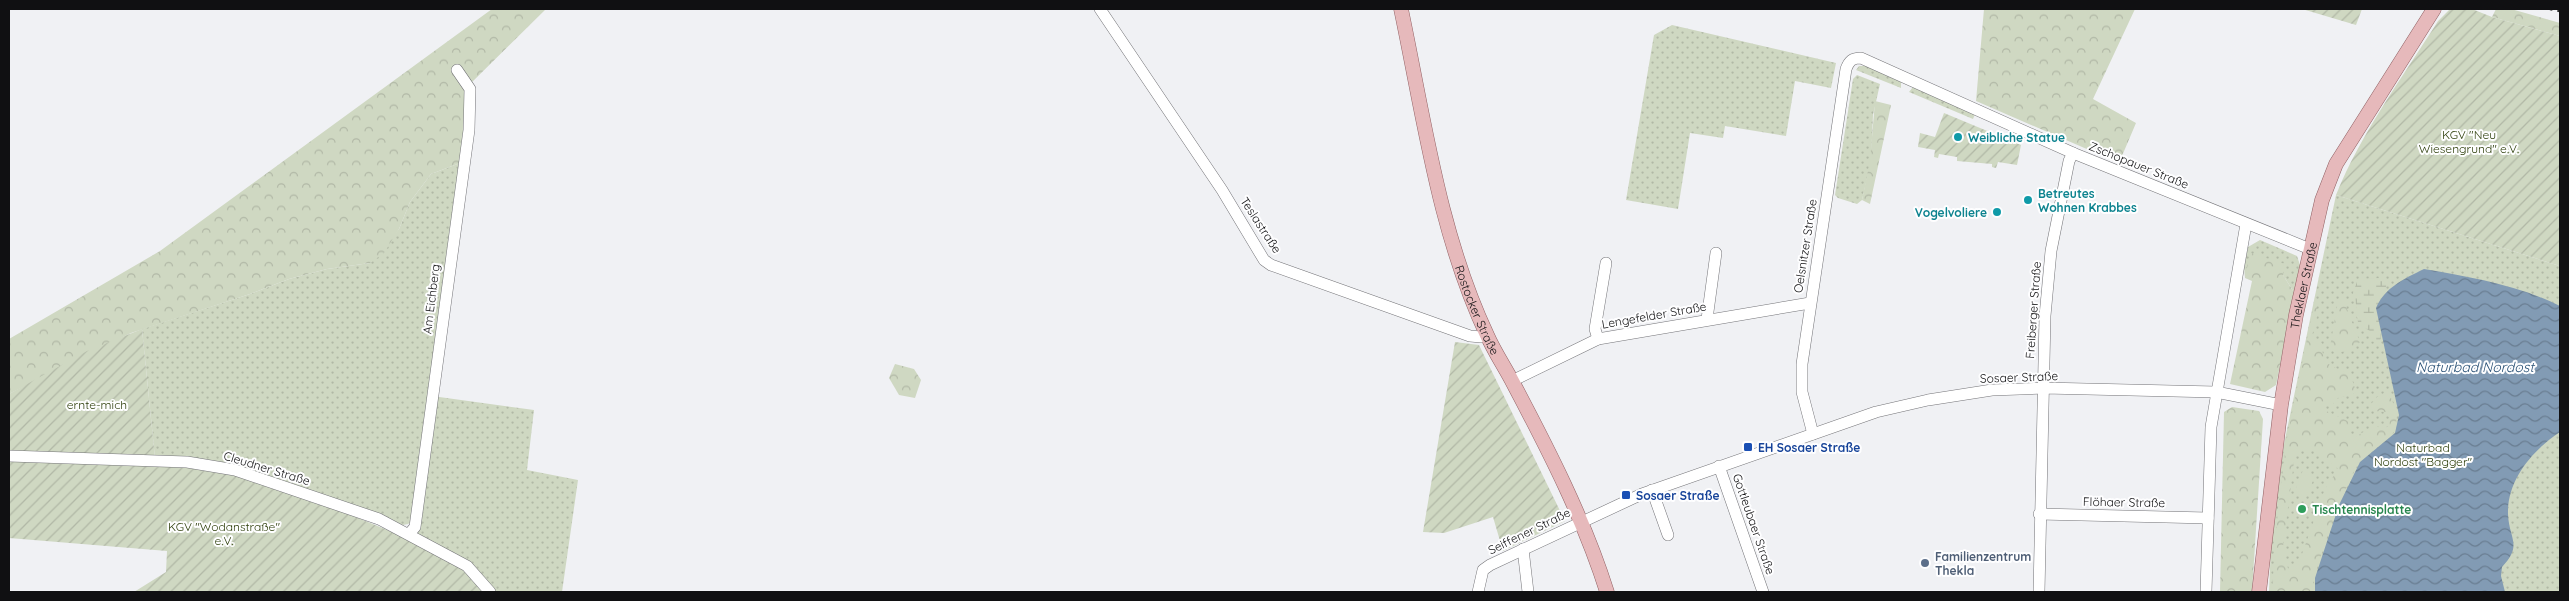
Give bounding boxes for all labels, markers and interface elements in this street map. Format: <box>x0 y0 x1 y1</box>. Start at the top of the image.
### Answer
park label: KGV "Neu Wiesengrund" e.V. <box>2419 127 2519 156</box>
place label: Weibliche Statue <box>1968 130 2065 145</box>
marker: Weibliche Statue <box>1952 131 1964 143</box>
street label: Zschopauer Straße <box>2087 138 2191 192</box>
place label: Betreutes Wohnen Krabbes <box>2038 186 2137 215</box>
street label: Teslastraße <box>1237 194 1285 256</box>
marker: Betreutes Wohnen Krabbes <box>2022 194 2034 206</box>
street label: Oelsnitzer Straße <box>1790 198 1820 294</box>
place label: Vogelvoliere <box>1915 205 1987 220</box>
marker: Vogelvoliere <box>1991 206 2003 218</box>
street label: Theklaer Straße <box>2286 240 2320 330</box>
street label: Freiberger Straße <box>2022 261 2044 359</box>
street label: Am Eichberg <box>419 263 443 335</box>
street label: Rostocker Straße <box>1452 263 1503 357</box>
street label: Lengefelder Straße <box>1601 298 1708 332</box>
water label: Naturbad Nordost <box>2416 358 2536 376</box>
street label: Sosaer Straße <box>1980 368 2059 386</box>
park label: ernte-mich <box>67 397 127 412</box>
place label: EH Sosaer Straße <box>1758 440 1860 455</box>
park label: Naturbad Nordost "Bagger" <box>2374 440 2473 469</box>
marker: EH Sosaer Straße <box>1742 441 1754 453</box>
street label: Cleudner Straße <box>222 448 312 488</box>
street label: Gottleubaer Straße <box>1730 472 1778 577</box>
place label: Sosaer Straße <box>1636 488 1719 503</box>
marker: Sosaer Straße <box>1620 489 1632 501</box>
street label: Flöhaer Straße <box>2083 494 2165 510</box>
place label: Tischtennisplatte <box>2312 502 2411 517</box>
marker: Tischtennisplatte <box>2296 503 2308 515</box>
street label: Seiffener Straße <box>1485 504 1573 557</box>
park label: KGV "Wodanstraße" e.V. <box>168 519 280 548</box>
place label: Familienzentrum Thekla <box>1935 549 2031 578</box>
marker: Familienzentrum Thekla <box>1919 557 1931 569</box>

